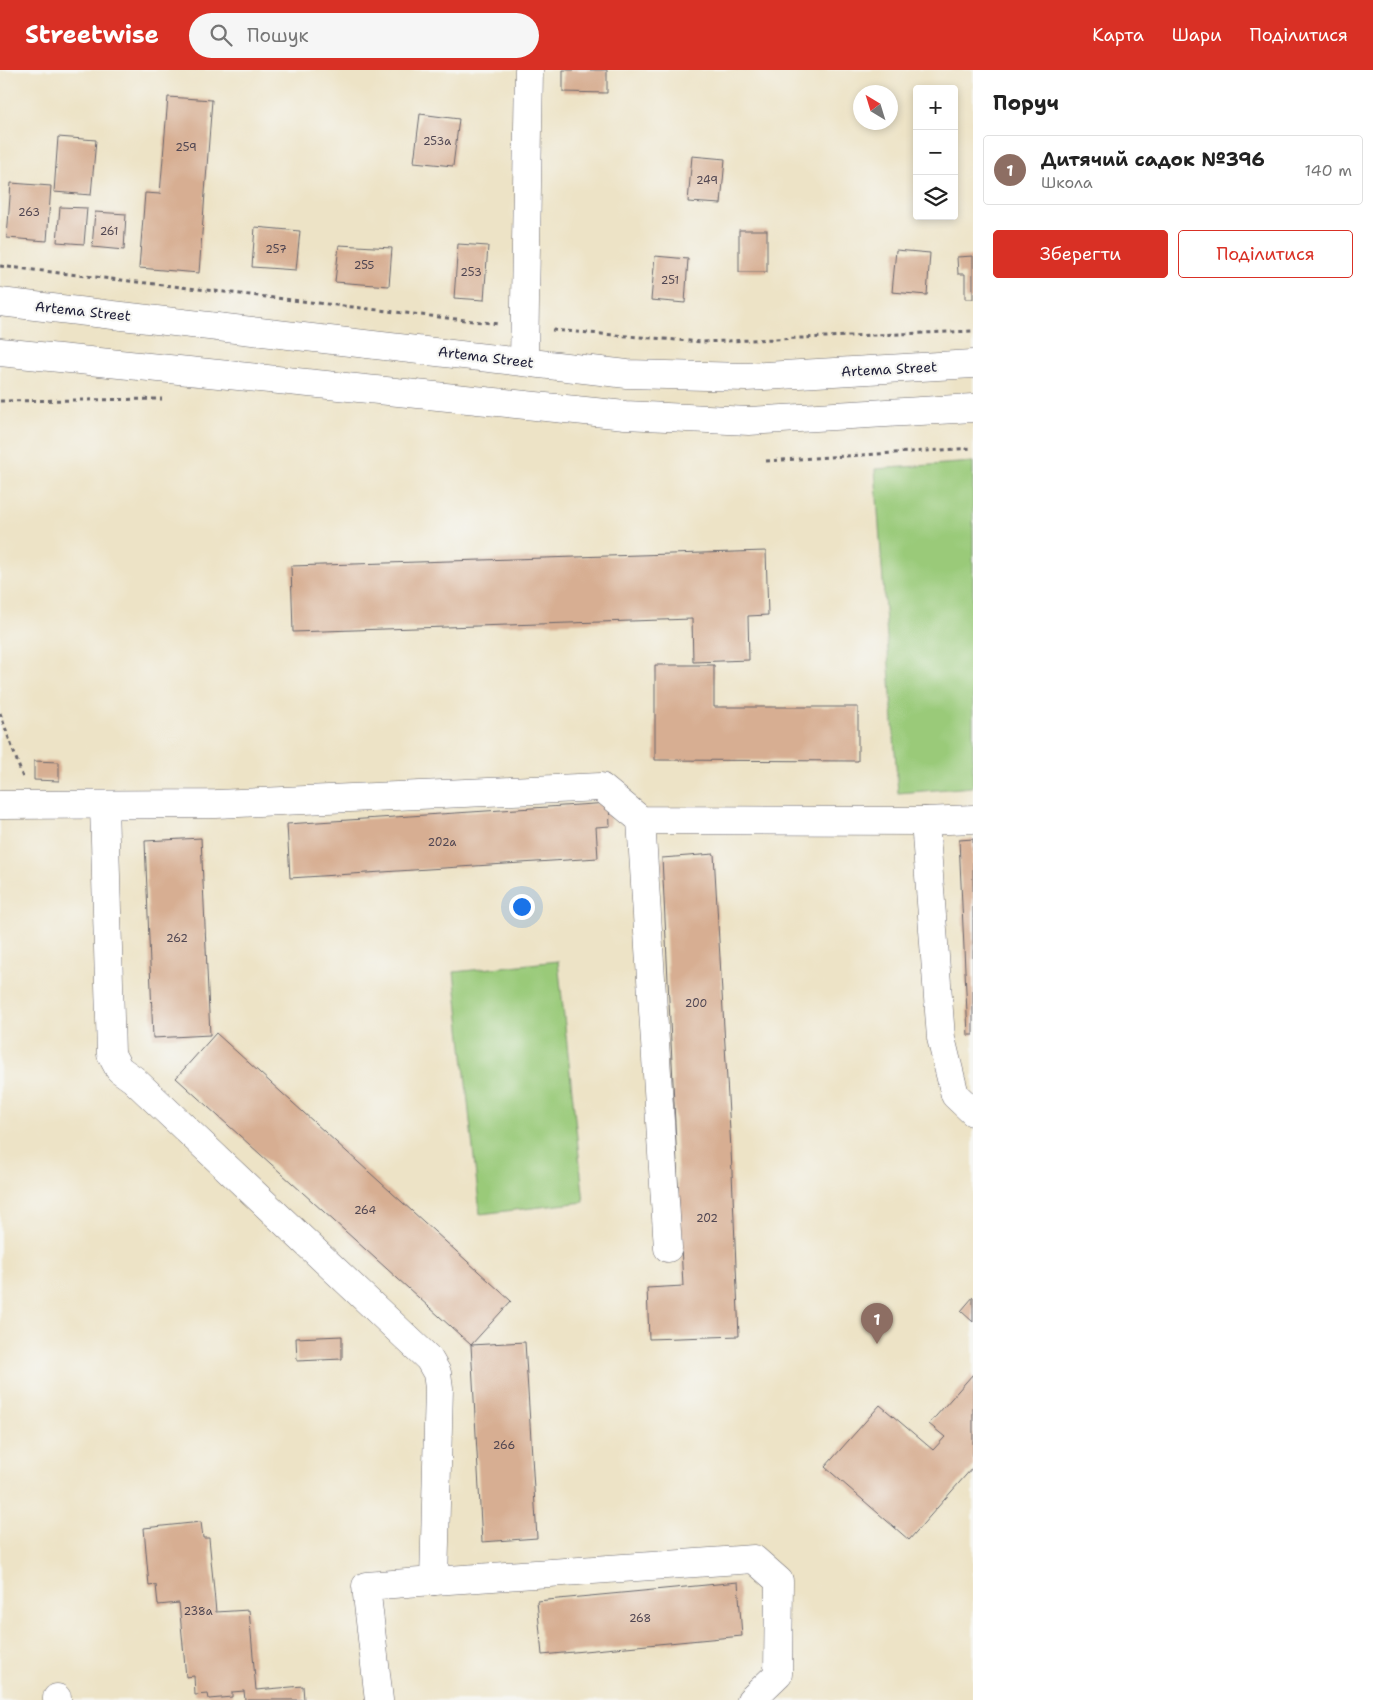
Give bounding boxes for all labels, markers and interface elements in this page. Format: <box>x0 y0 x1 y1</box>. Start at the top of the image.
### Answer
search box <box>189 13 539 58</box>
text: Streetwise <box>25 19 159 51</box>
icon: search <box>207 21 235 49</box>
text: Пошук <box>247 23 309 48</box>
text: Карта <box>1092 23 1144 47</box>
text: Шари <box>1172 23 1222 47</box>
text: Поділитися <box>1250 23 1348 47</box>
north arrow <box>853 85 898 130</box>
map controls <box>913 85 958 220</box>
button: + <box>913 85 958 130</box>
text: Поруч <box>993 89 1059 117</box>
button: − <box>913 130 958 175</box>
house number: 253а <box>423 134 451 149</box>
house number: 259 <box>175 140 197 155</box>
text: Дитячий садок №396 <box>1041 147 1265 172</box>
text: 1 <box>1006 160 1014 181</box>
text: 140 m <box>1305 160 1352 181</box>
text: Школа <box>1041 172 1093 193</box>
house number: 249 <box>696 173 718 188</box>
button: layers <box>913 175 958 220</box>
house number: 263 <box>18 205 40 220</box>
house number: 261 <box>100 224 118 239</box>
button: Зберегти <box>993 230 1168 278</box>
button: Поділитися <box>1178 230 1353 278</box>
house number: 257 <box>265 242 287 257</box>
house number: 255 <box>354 258 375 273</box>
house number: 253 <box>460 265 482 280</box>
house number: 251 <box>661 273 679 288</box>
street label: Artema Street <box>34 297 132 325</box>
street label: Artema Street <box>437 342 535 372</box>
street label: Artema Street <box>840 357 938 381</box>
house number: 202а <box>428 835 457 850</box>
your location <box>509 894 535 920</box>
house number: 262 <box>166 931 188 946</box>
house number: 200 <box>685 996 707 1011</box>
house number: 264 <box>354 1203 376 1218</box>
house number: 202 <box>696 1211 718 1226</box>
pin: 1 <box>861 1303 893 1344</box>
house number: 266 <box>493 1438 515 1453</box>
house number: 238а <box>183 1604 213 1619</box>
house number: 268 <box>629 1611 651 1626</box>

